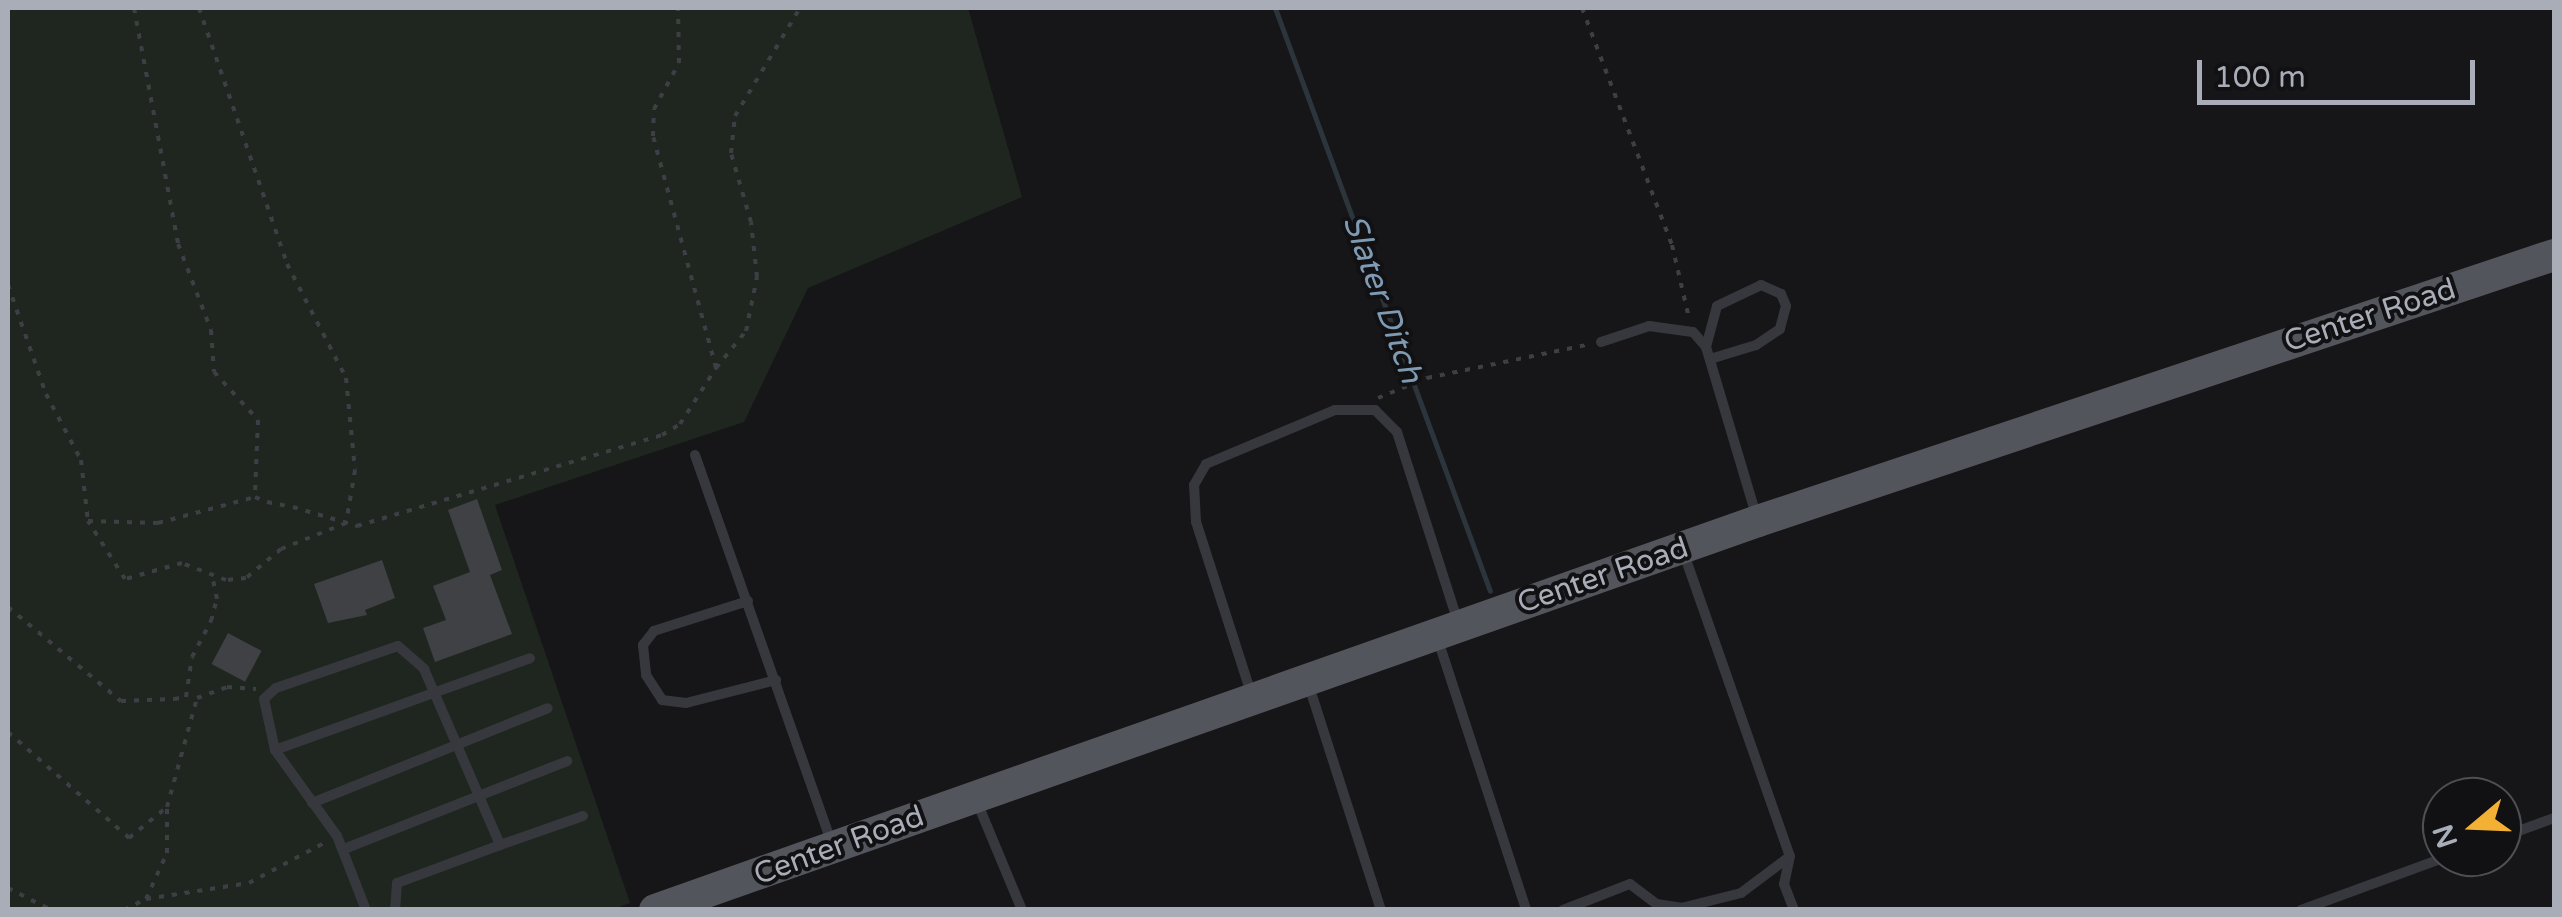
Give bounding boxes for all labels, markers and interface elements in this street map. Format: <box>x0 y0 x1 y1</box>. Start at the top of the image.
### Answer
scale bar <box>2202 40 2480 102</box>
text: 100 m <box>2214 59 2306 96</box>
water label: Slater Ditch <box>1334 210 1430 388</box>
street label: Center Road <box>2280 271 2460 361</box>
street label: Center Road <box>1513 530 1693 622</box>
north arrow <box>2422 777 2522 877</box>
street label: Center Road <box>749 799 929 893</box>
text: N <box>2426 820 2465 852</box>

